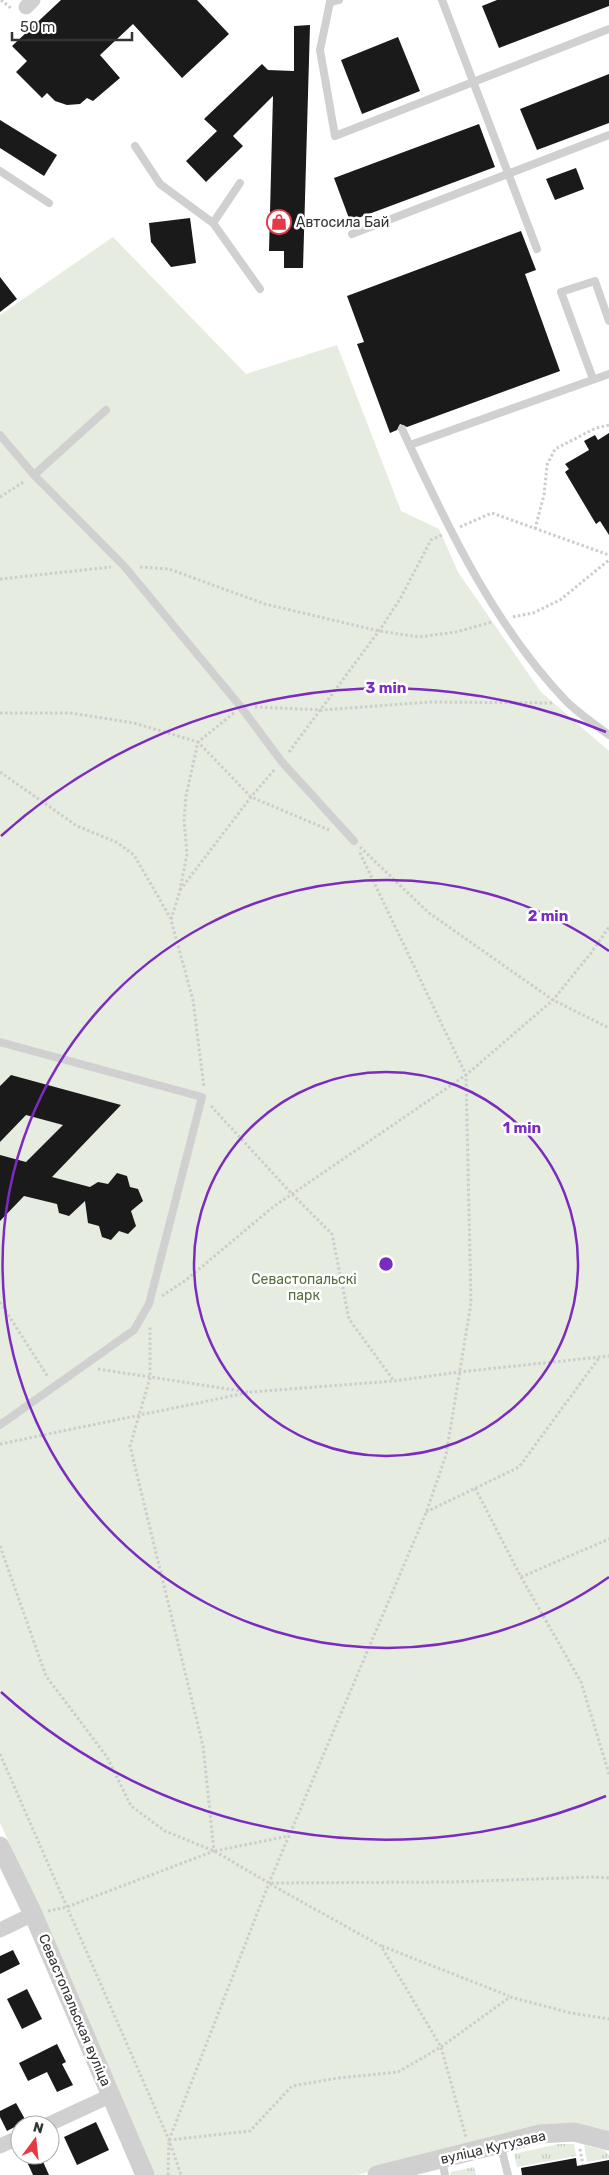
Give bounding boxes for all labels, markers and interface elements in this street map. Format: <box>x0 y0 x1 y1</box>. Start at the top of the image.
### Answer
scale bar <box>12 10 132 42</box>
text: 50 m <box>20 18 55 36</box>
shop icon: Автосила Бай <box>266 209 292 235</box>
place label: Автосила Бай <box>296 214 389 231</box>
text: 3 min <box>366 679 406 697</box>
text: 2 min <box>528 907 568 925</box>
text: 1 min <box>503 1119 541 1137</box>
centre of rings <box>377 1255 395 1273</box>
park label: Севастопальскі парк <box>251 1271 357 1304</box>
street label: Севастопальская вуліца <box>35 1931 114 2089</box>
north arrow <box>10 2115 60 2165</box>
text: N <box>31 2118 45 2137</box>
street label: вуліца Кутузава <box>439 2127 547 2168</box>

